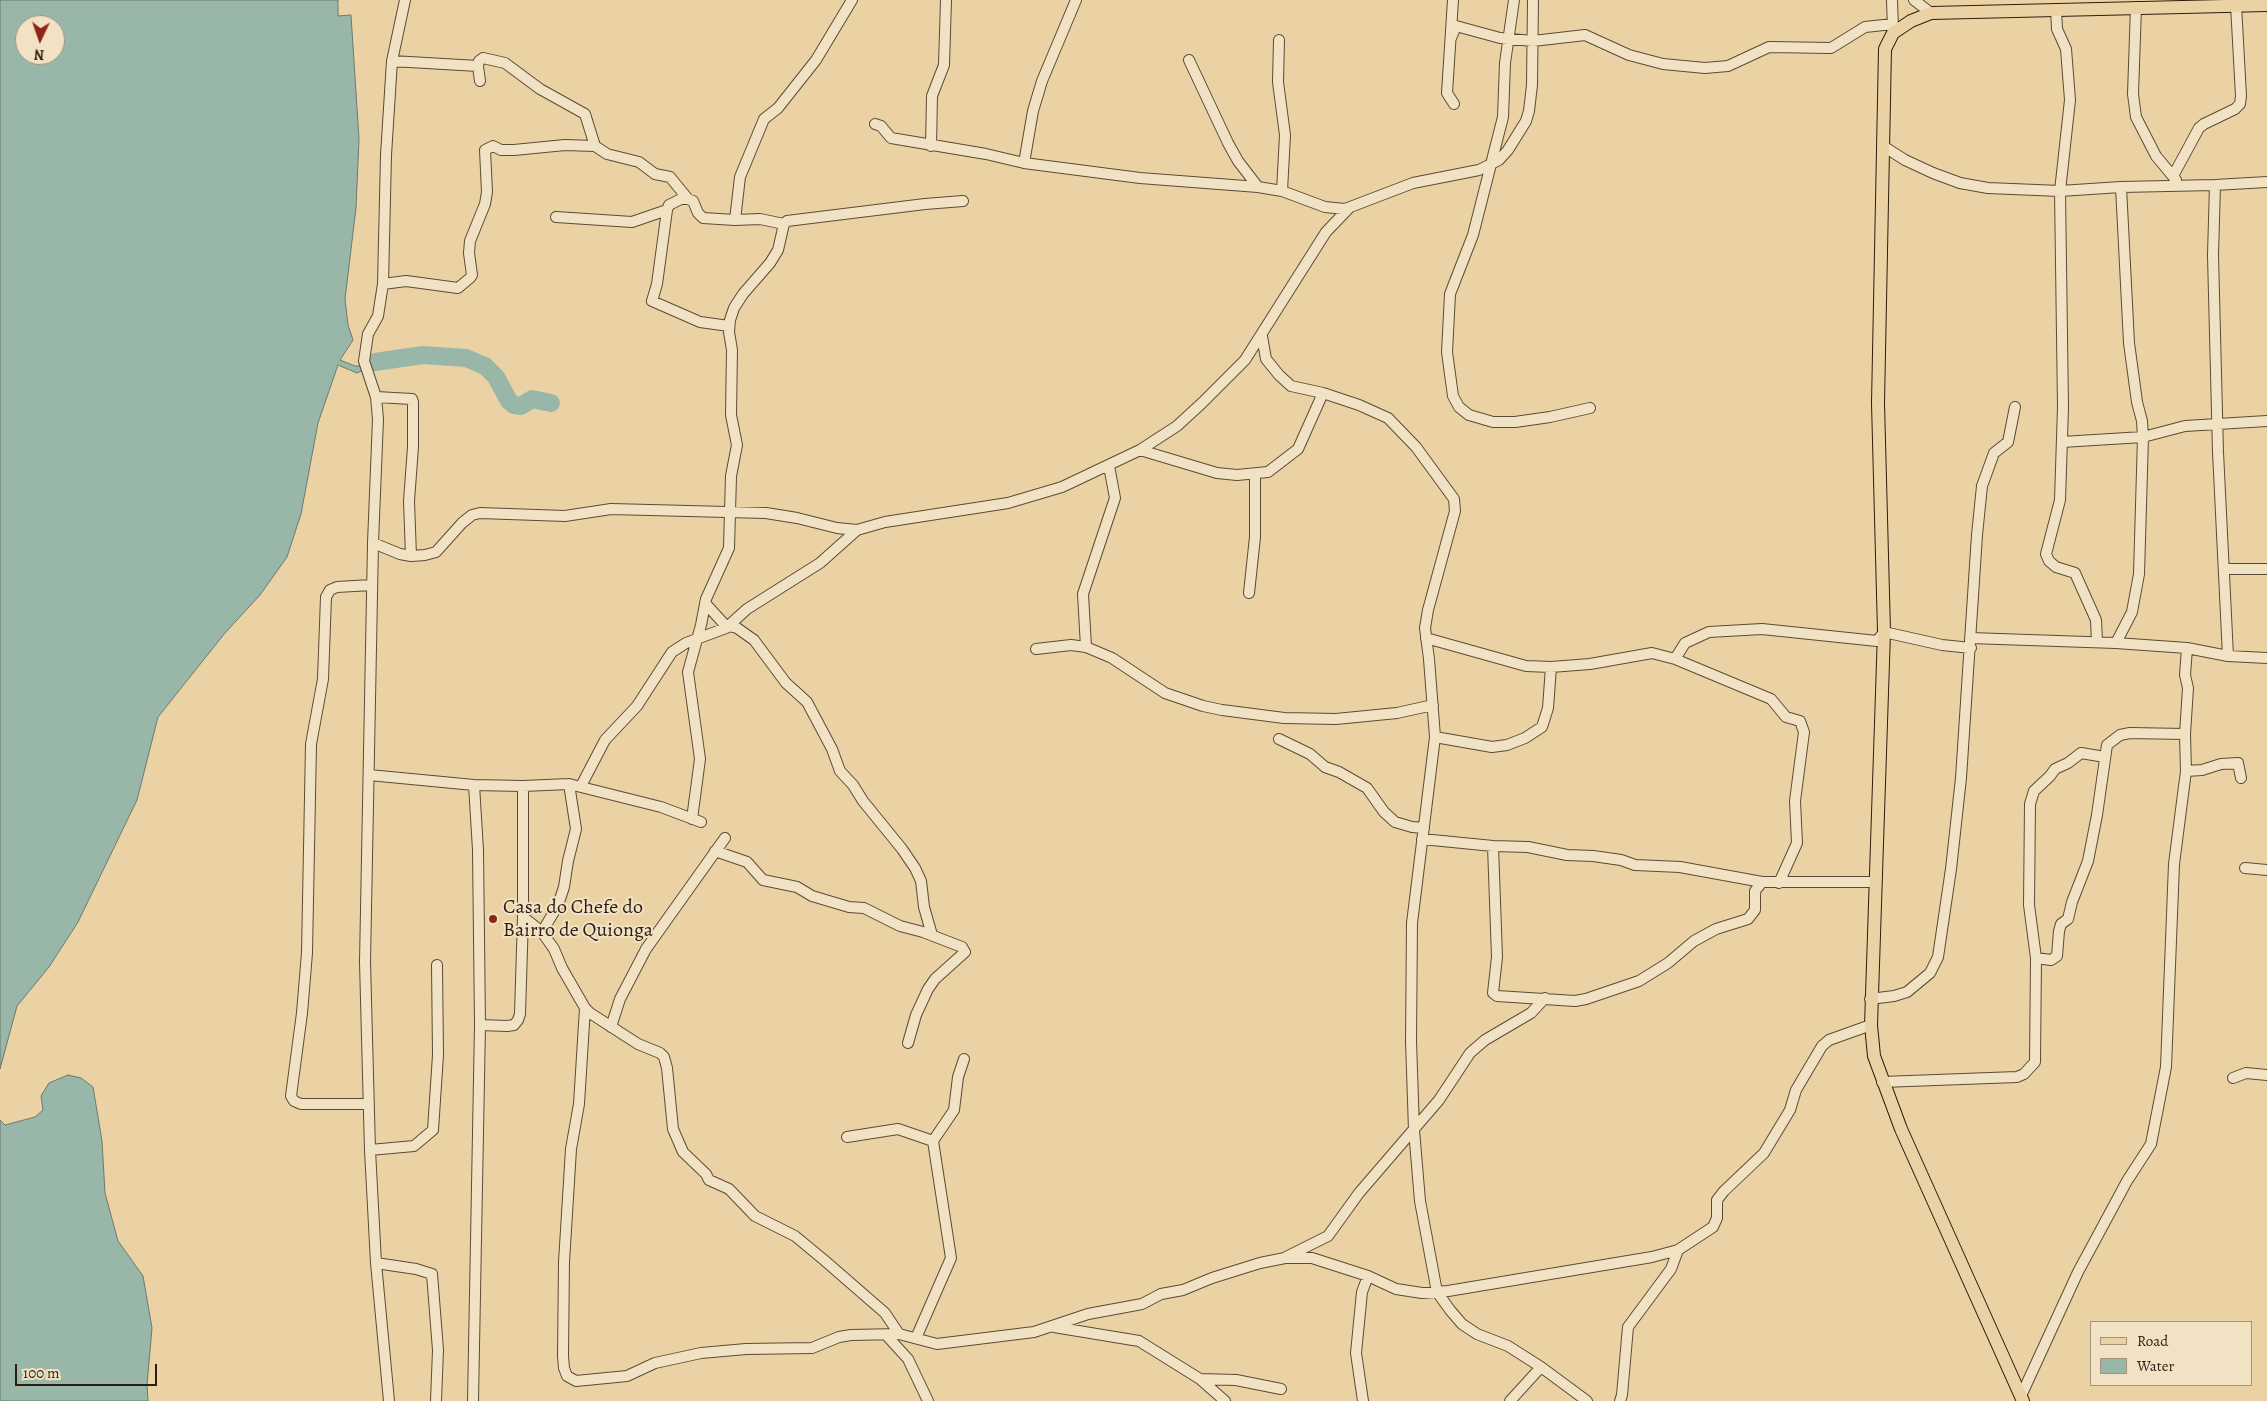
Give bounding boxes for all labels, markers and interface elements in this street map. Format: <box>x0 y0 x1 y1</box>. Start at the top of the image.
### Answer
north arrow <box>15 15 65 65</box>
text: N <box>34 45 45 64</box>
place label: Casa do Chefe do Bairro de Quionga <box>503 896 653 943</box>
marker: Casa do Chefe do Bairro de Quionga <box>487 913 499 925</box>
legend <box>2090 1321 2252 1386</box>
text: Road <box>2137 1331 2168 1351</box>
scale bar <box>18 1354 160 1386</box>
text: Water <box>2137 1356 2174 1376</box>
text: 100 m <box>23 1363 60 1383</box>

